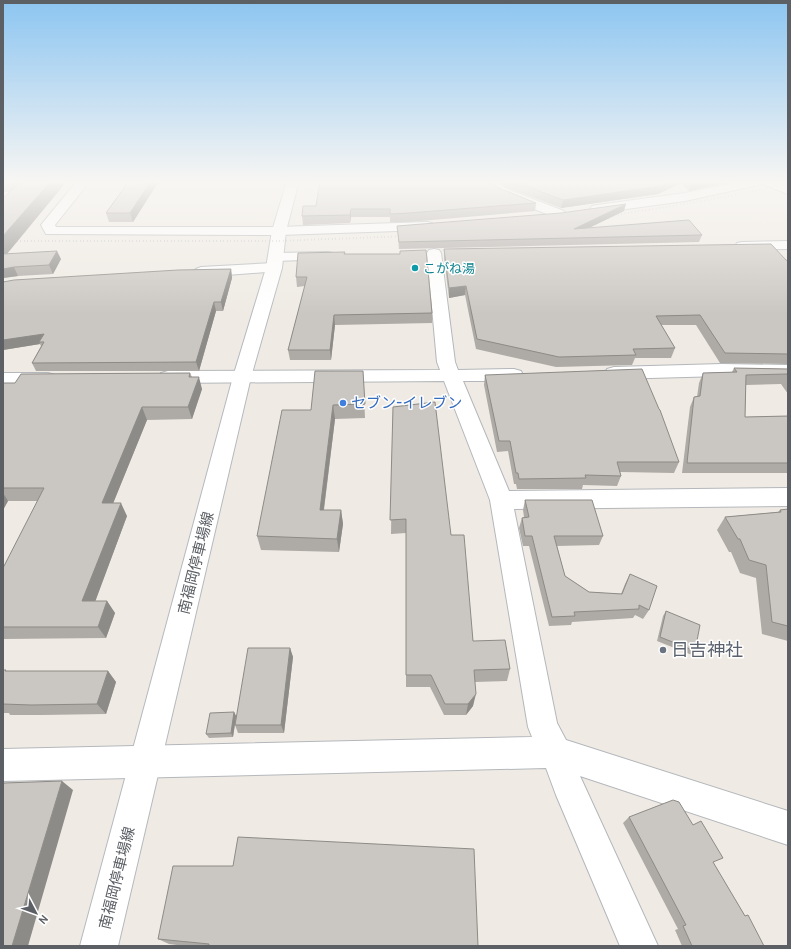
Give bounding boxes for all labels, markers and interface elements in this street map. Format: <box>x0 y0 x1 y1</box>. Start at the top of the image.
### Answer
place label: こがね湯 <box>423 260 475 276</box>
marker: こがね湯 <box>410 263 420 273</box>
place label: セブン-イレブン <box>351 394 462 412</box>
marker: セブン-イレブン <box>338 398 348 408</box>
street label: 南福岡停車場線 <box>175 510 217 616</box>
place label: 日吉神社 <box>671 639 743 661</box>
marker: 日吉神社 <box>658 645 668 655</box>
street label: 南福岡停車場線 <box>96 825 138 931</box>
north arrow <box>16 893 56 933</box>
text: N <box>36 912 51 927</box>

